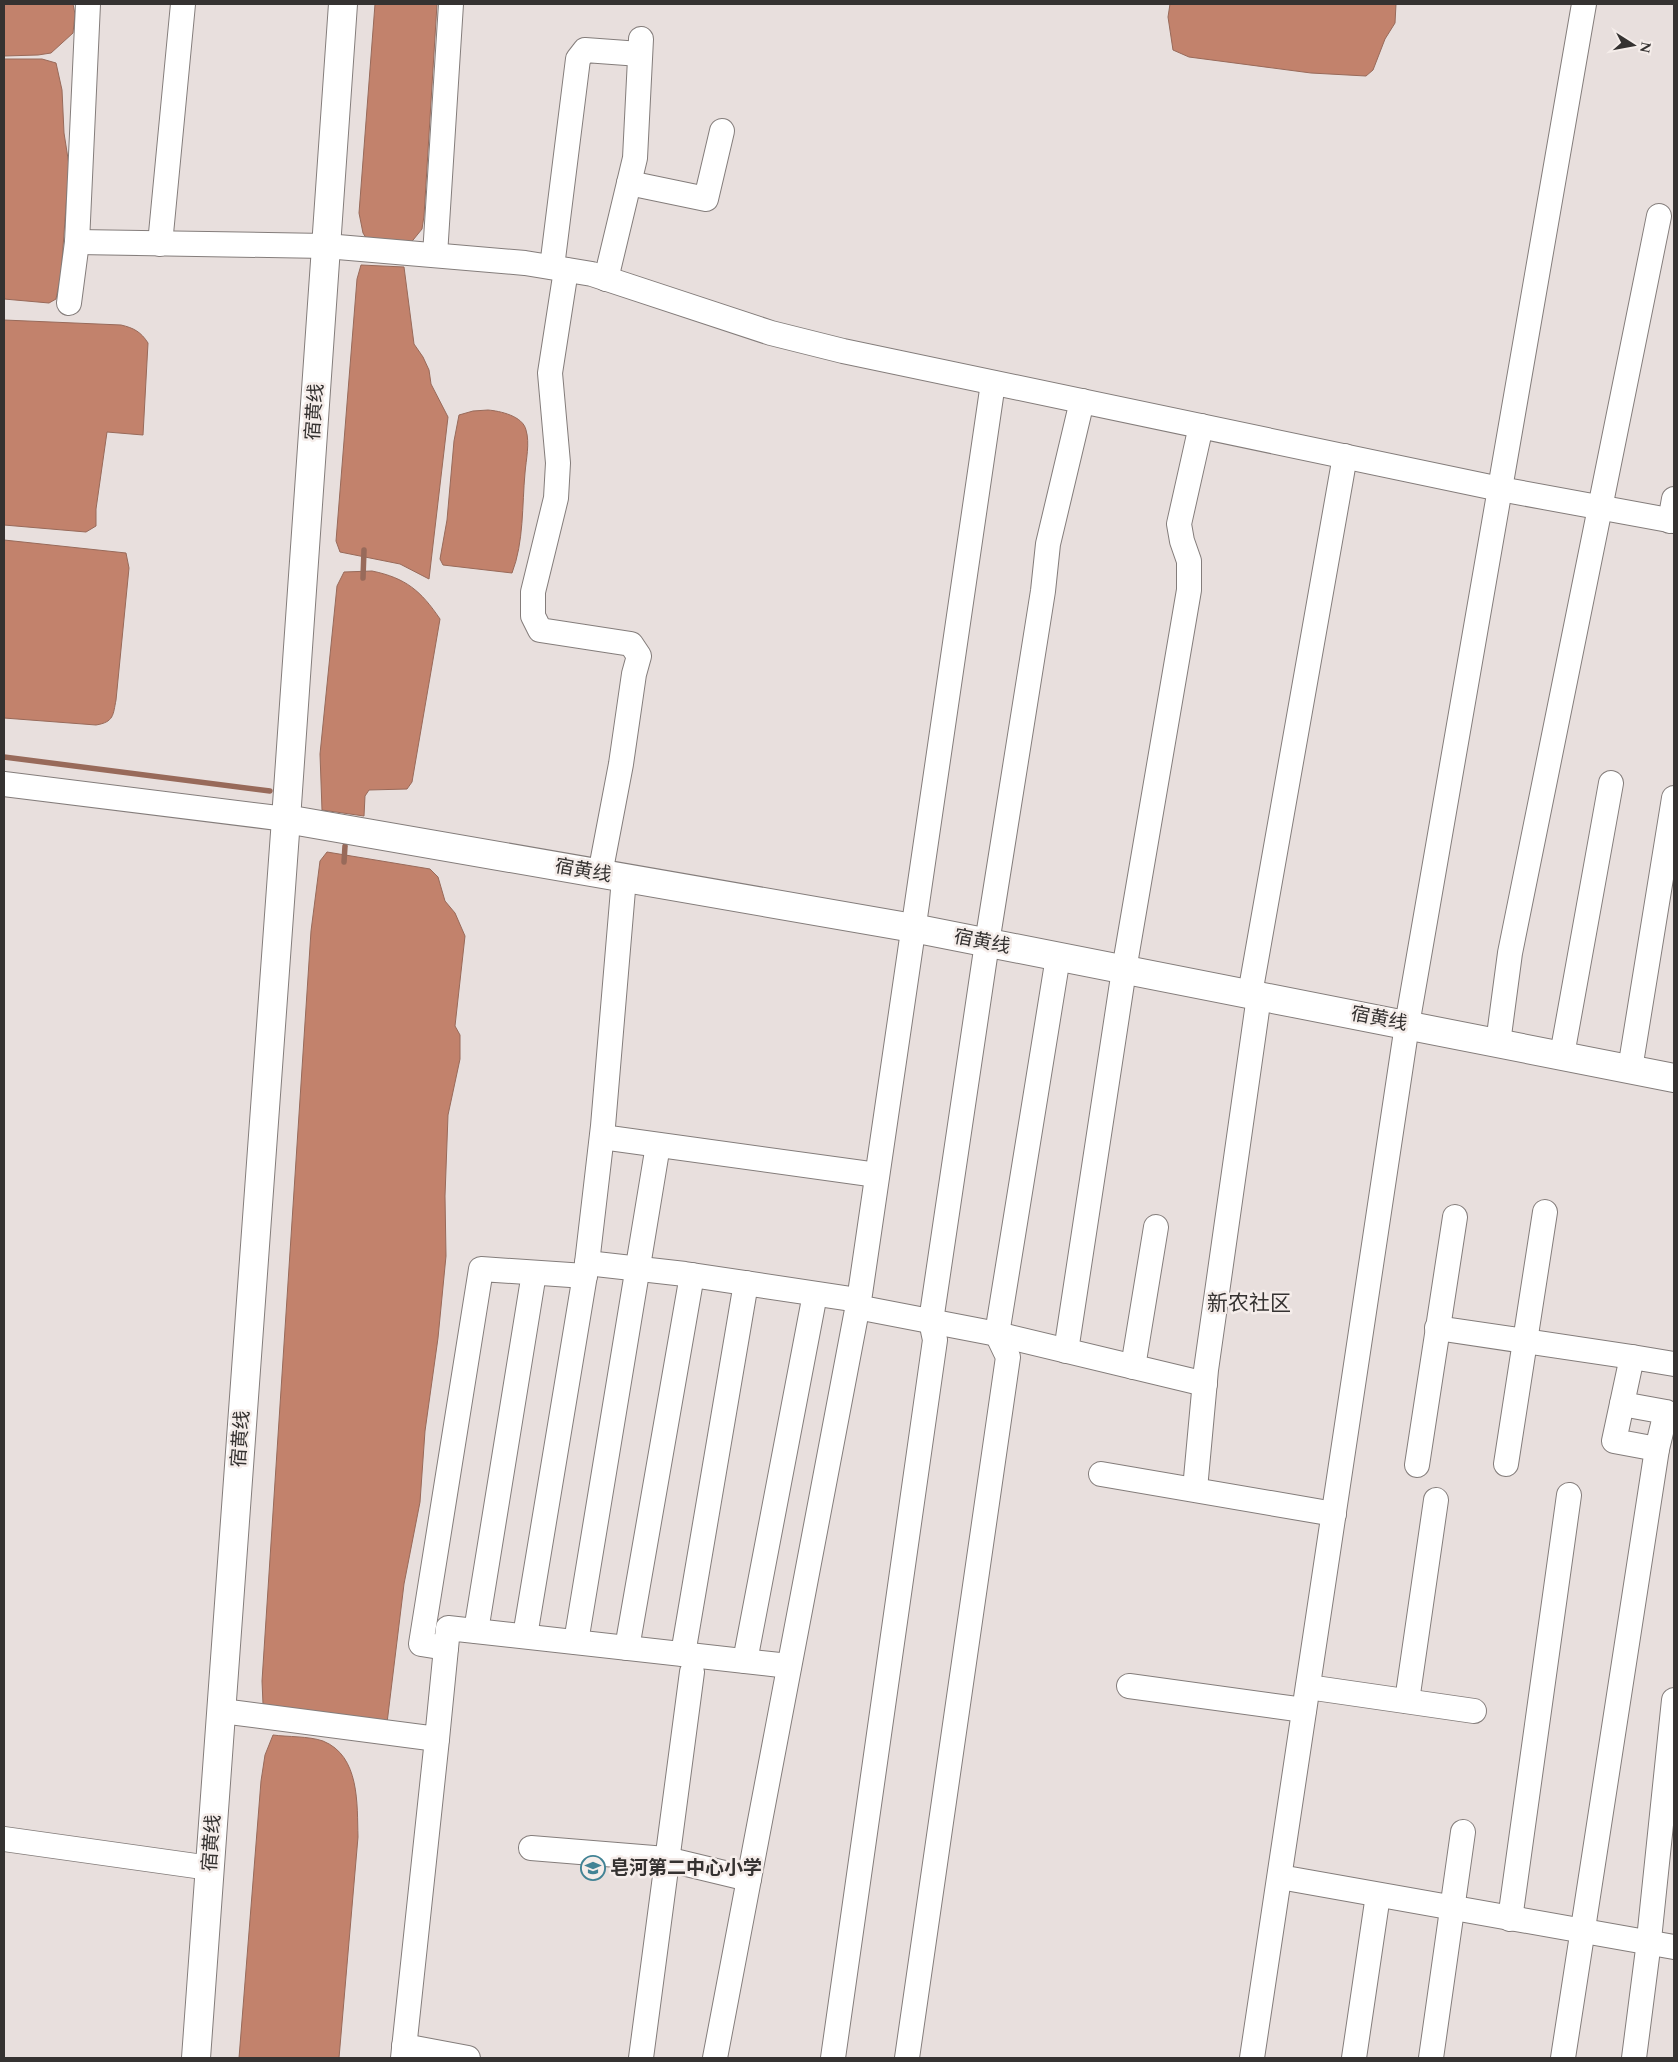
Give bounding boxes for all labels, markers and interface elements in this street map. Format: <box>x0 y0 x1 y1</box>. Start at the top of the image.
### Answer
north arrow <box>1608 20 1658 70</box>
text: N <box>1634 40 1657 55</box>
street label: 宿黄线 <box>299 383 331 441</box>
street label: 宿黄线 <box>552 852 614 890</box>
street label: 宿黄线 <box>951 922 1013 962</box>
street label: 宿黄线 <box>1348 999 1410 1039</box>
district label: 新农社区 <box>1207 1288 1291 1320</box>
street label: 宿黄线 <box>225 1410 257 1468</box>
street label: 宿黄线 <box>196 1814 228 1872</box>
place label: 皂河第二中心小学 <box>610 1854 762 1883</box>
school or university icon: 皂河第二中心小学 <box>580 1855 606 1881</box>

